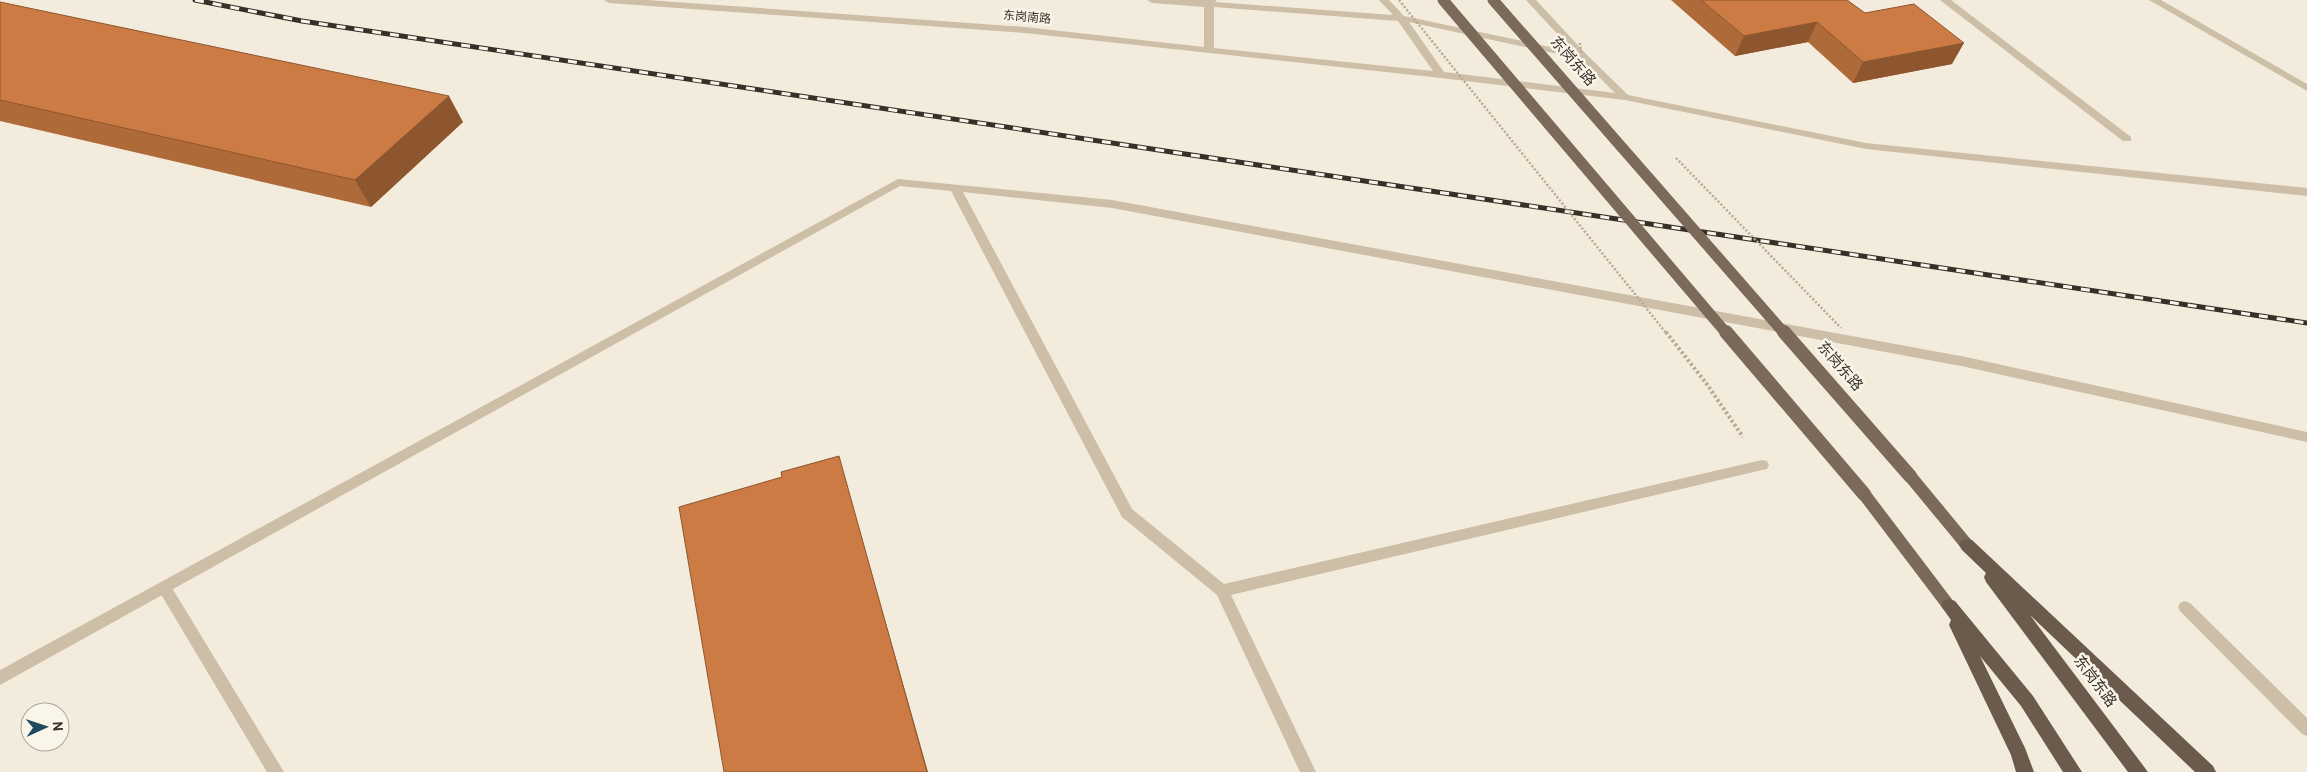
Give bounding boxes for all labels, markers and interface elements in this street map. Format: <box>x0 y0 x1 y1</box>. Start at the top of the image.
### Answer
street label: 东岗南路 <box>1002 8 1052 28</box>
street label: 东岗东路 <box>1545 33 1599 91</box>
street label: 东岗东路 <box>1812 338 1866 396</box>
street label: 东岗东路 <box>2068 652 2120 712</box>
north arrow <box>20 702 70 752</box>
text: N <box>48 721 65 732</box>

